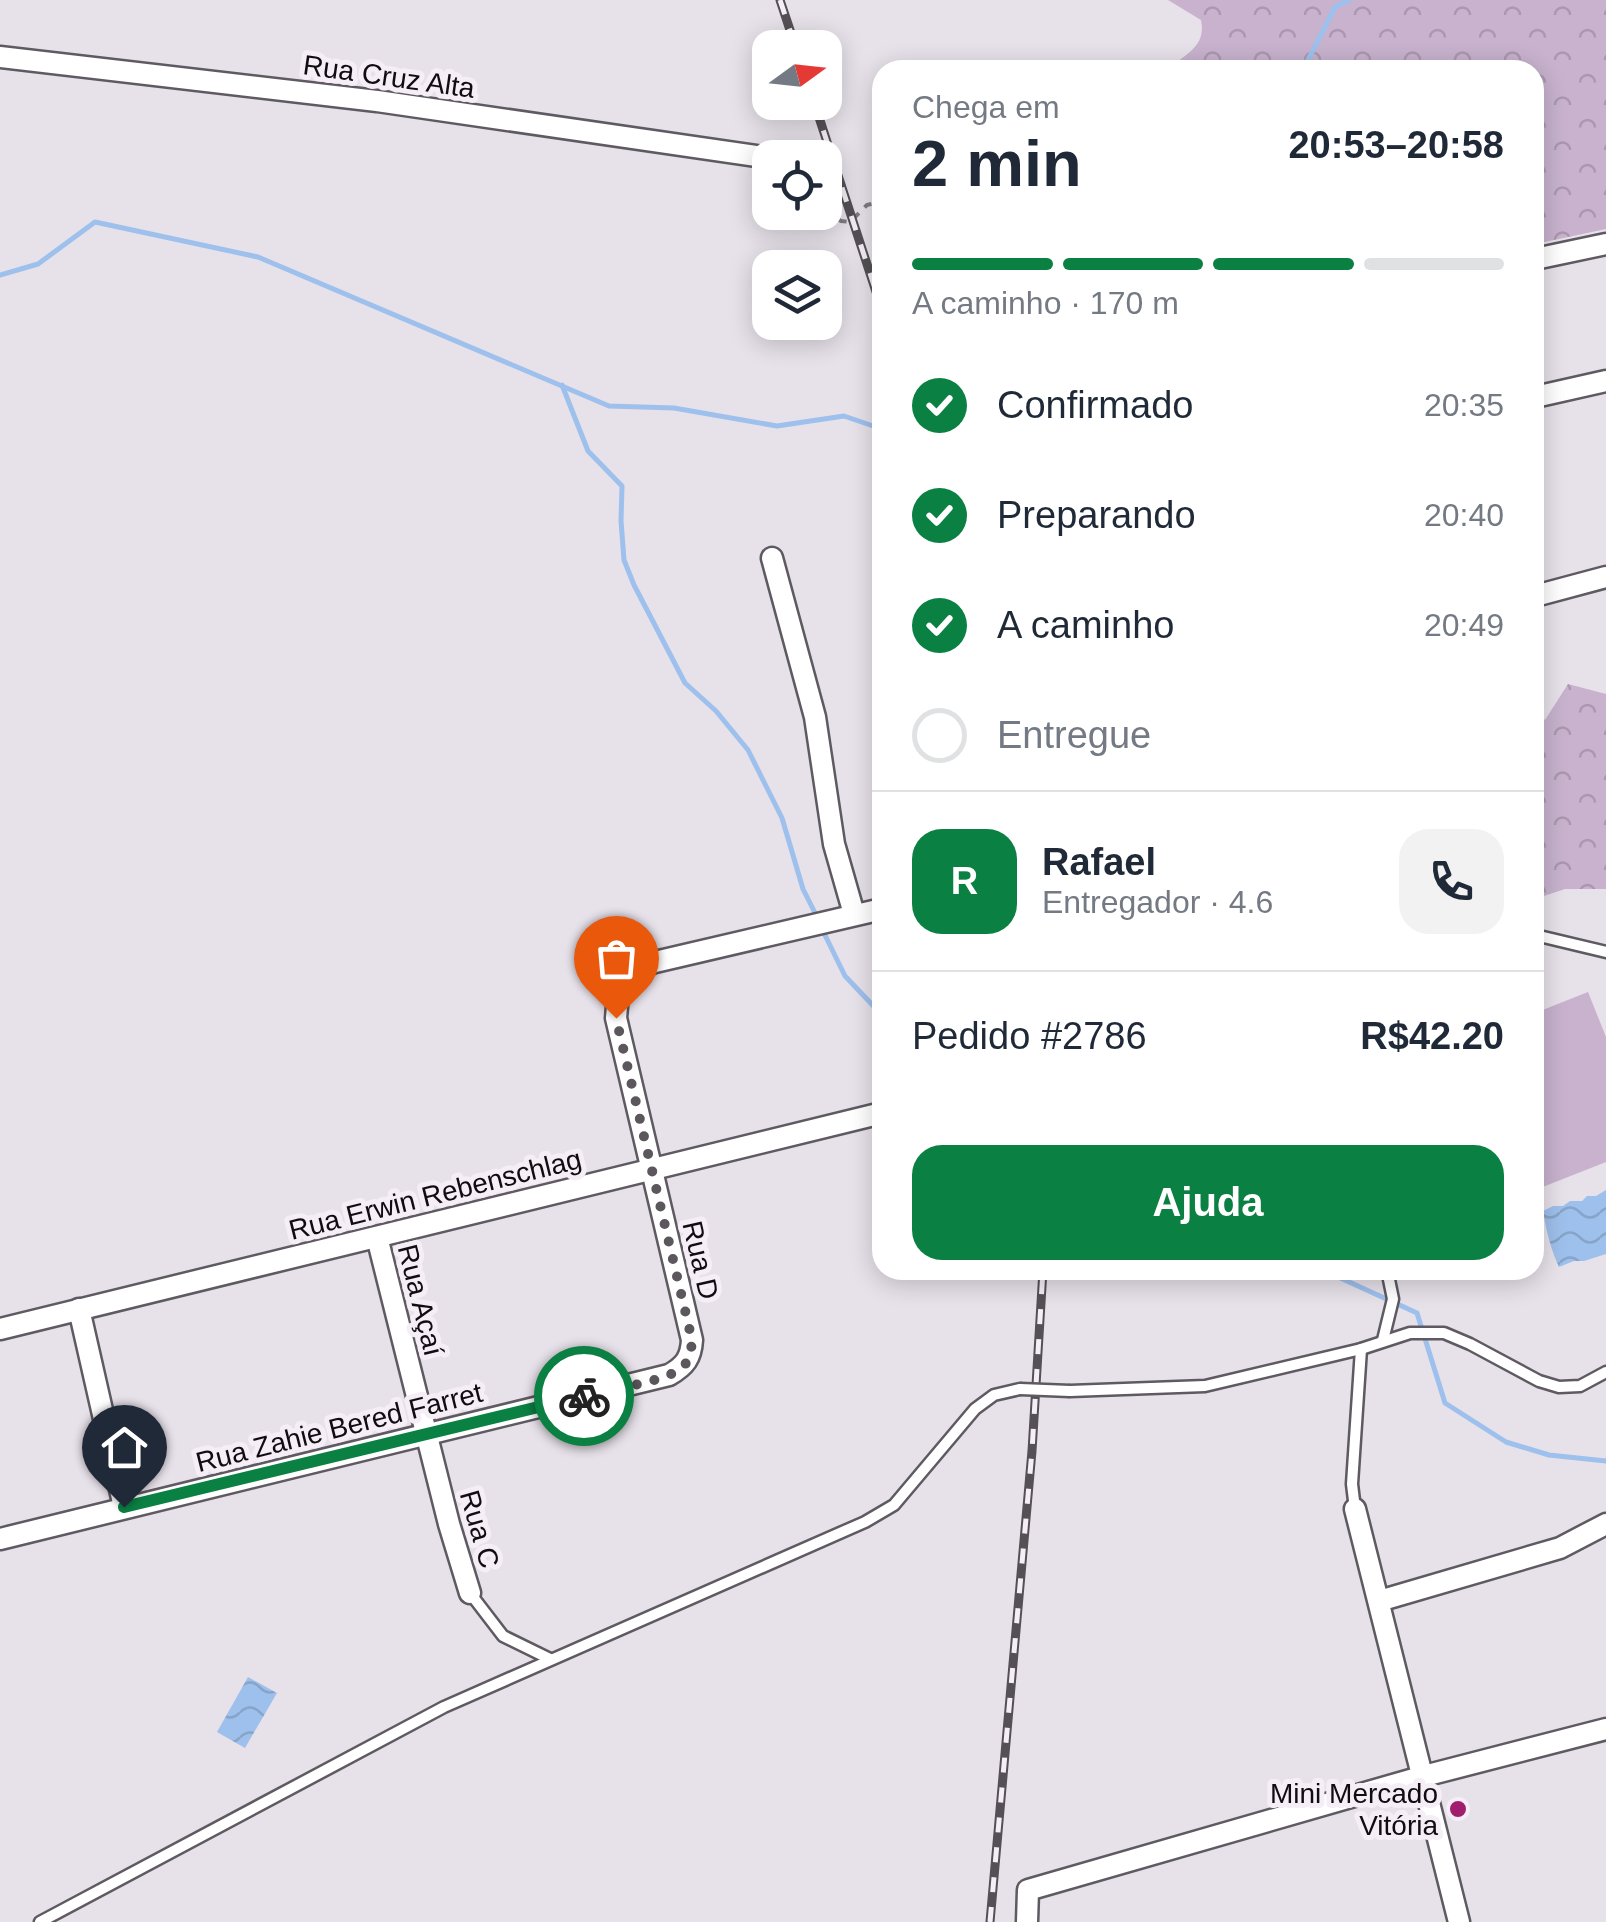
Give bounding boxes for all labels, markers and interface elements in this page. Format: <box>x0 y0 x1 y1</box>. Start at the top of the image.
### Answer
north arrow <box>752 30 842 120</box>
map controls <box>752 30 842 340</box>
street label: Rua Cruz Alta <box>301 49 477 104</box>
text: Chega em <box>912 89 1060 125</box>
text: 20:53–20:58 <box>1288 124 1504 166</box>
text: 2 min <box>912 127 1082 200</box>
button: locate <box>752 140 842 230</box>
button: layers <box>752 250 842 340</box>
text: A caminho · 170 m <box>912 285 1179 321</box>
icon: check <box>912 378 967 433</box>
text: Confirmado <box>997 384 1193 426</box>
text: 20:35 <box>1424 387 1504 423</box>
icon: check <box>912 488 967 543</box>
text: Preparando <box>997 494 1196 536</box>
text: 20:40 <box>1424 497 1504 533</box>
icon: check <box>912 598 967 653</box>
text: A caminho <box>997 604 1174 646</box>
text: 20:49 <box>1424 607 1504 643</box>
text: Entregue <box>997 714 1151 756</box>
button: phone <box>1399 829 1504 934</box>
text: Rafael <box>1042 841 1156 883</box>
text: R <box>951 860 978 902</box>
text: Entregador · 4.6 <box>1042 884 1273 920</box>
pin <box>574 916 659 1019</box>
icon: bag <box>589 931 644 986</box>
text: Pedido #2786 <box>912 1015 1147 1057</box>
text: R$42.20 <box>1360 1015 1504 1057</box>
street label: Rua Erwin Rebenschlag <box>286 1143 585 1246</box>
button: Ajuda <box>912 1145 1504 1260</box>
street label: Rua D <box>676 1218 725 1302</box>
street label: Rua Açaí <box>392 1241 449 1359</box>
courier <box>534 1346 634 1446</box>
icon: bike <box>557 1369 612 1424</box>
street label: Rua Zahie Bered Farret <box>193 1377 486 1478</box>
pin <box>82 1405 167 1508</box>
icon: home <box>97 1420 152 1475</box>
street label: Rua C <box>454 1487 505 1572</box>
place label: Mini Mercado Vitória <box>1270 1778 1438 1841</box>
marker: Mini Mercado Vitória <box>1447 1798 1469 1820</box>

